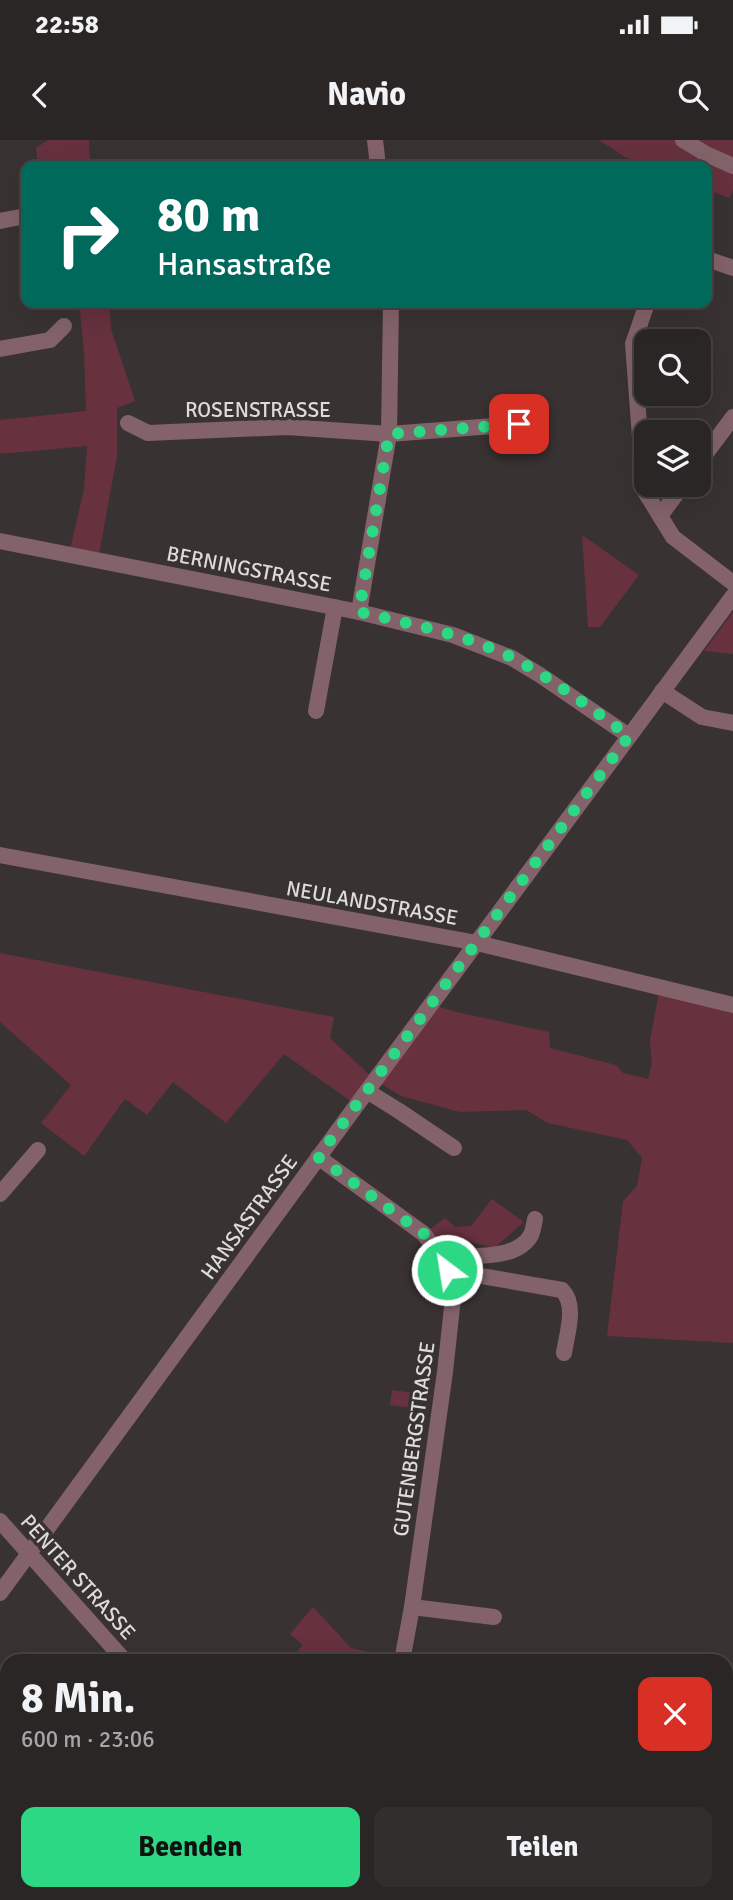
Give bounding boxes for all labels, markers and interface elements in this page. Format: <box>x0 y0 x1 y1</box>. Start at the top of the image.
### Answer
text: 22:58 <box>35 9 99 41</box>
text: Navio <box>327 75 406 114</box>
icon: back <box>21 76 59 114</box>
icon: search <box>674 76 712 114</box>
text: 80 m <box>157 185 260 245</box>
icon: right <box>42 189 133 280</box>
text: Hansastraße <box>157 245 332 284</box>
map controls <box>634 329 711 497</box>
button: search <box>634 329 711 406</box>
pin <box>489 394 549 454</box>
street label: ROSENSTRASSE <box>185 397 331 423</box>
icon: arrive <box>500 405 538 443</box>
button: layers <box>634 420 711 497</box>
street label: BERNINGSTRASSE <box>164 540 334 598</box>
street label: NEULANDSTRASSE <box>284 875 460 931</box>
street label: HANSASTRASSE <box>195 1150 303 1284</box>
position arrow <box>410 1233 484 1307</box>
street label: GUTENBERGSTRASSE <box>387 1340 441 1538</box>
street label: PENTER STRASSE <box>15 1509 141 1645</box>
text: 8 Min. <box>21 1673 135 1724</box>
button: close <box>638 1677 712 1751</box>
text: 600 m · 23:06 <box>21 1725 155 1754</box>
button: Beenden <box>21 1807 360 1887</box>
button: Teilen <box>374 1807 712 1887</box>

